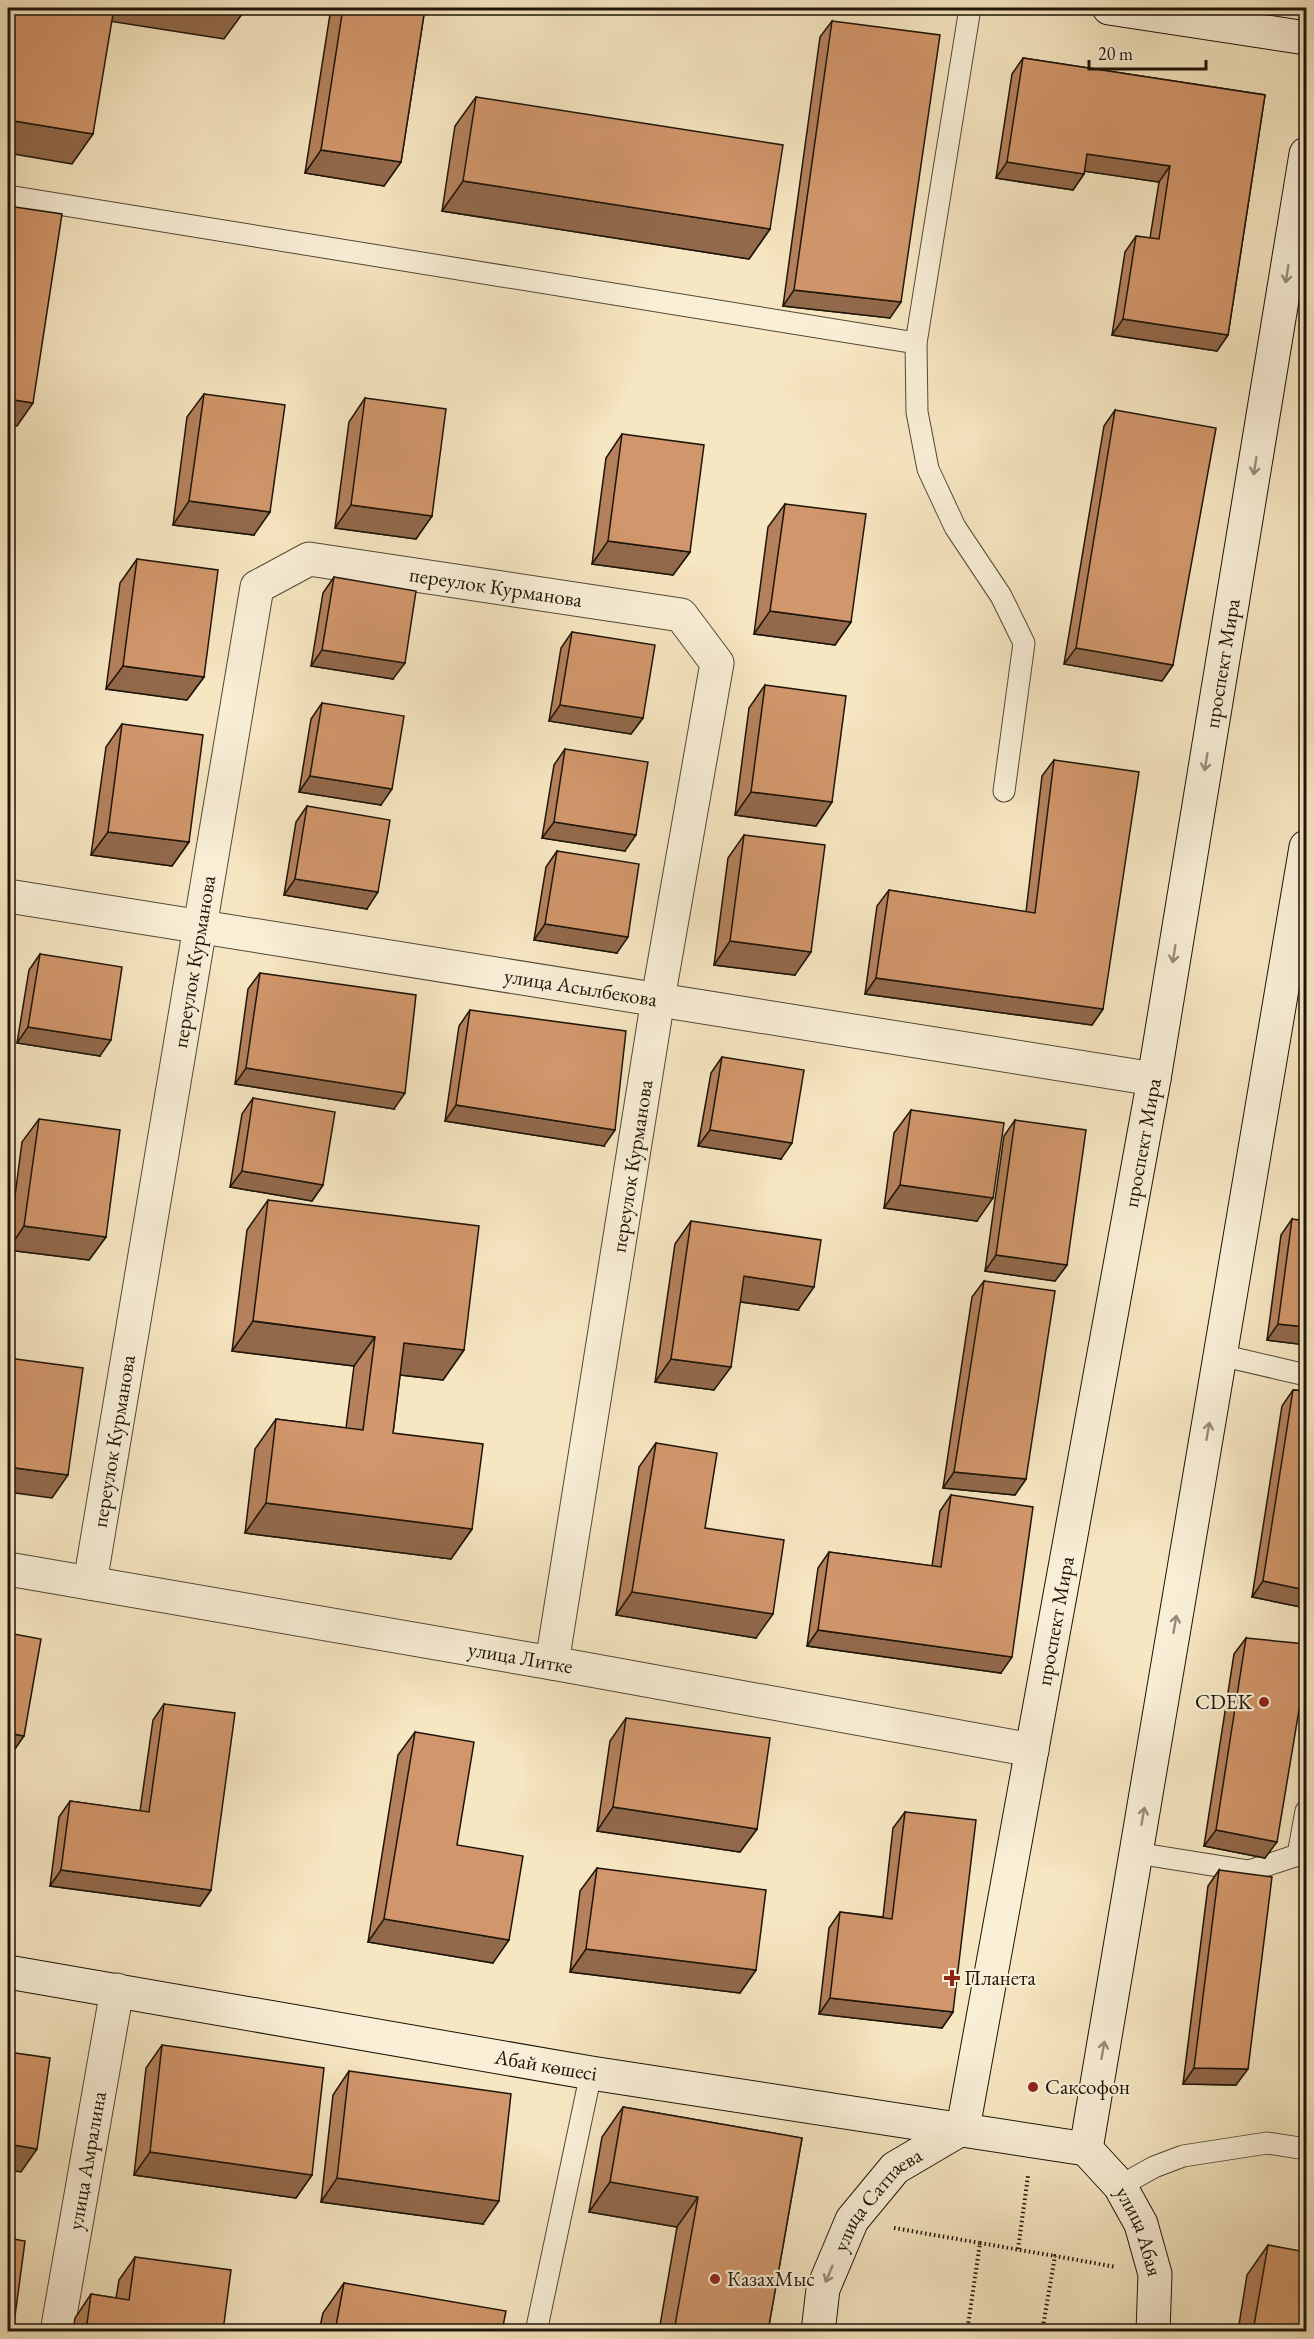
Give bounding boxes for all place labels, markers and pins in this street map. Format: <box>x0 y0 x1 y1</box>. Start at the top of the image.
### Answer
place label: CDEK <box>1195 1688 1253 1715</box>
marker: CDEK <box>1257 1695 1271 1709</box>
place label: Планета <box>964 1964 1037 1991</box>
marker: Планета <box>945 1971 959 1985</box>
place label: Саксофон <box>1045 2073 1130 2100</box>
marker: Саксофон <box>1026 2080 1040 2094</box>
place label: КазахМыс <box>727 2265 815 2292</box>
marker: КазахМыс <box>708 2272 722 2286</box>

